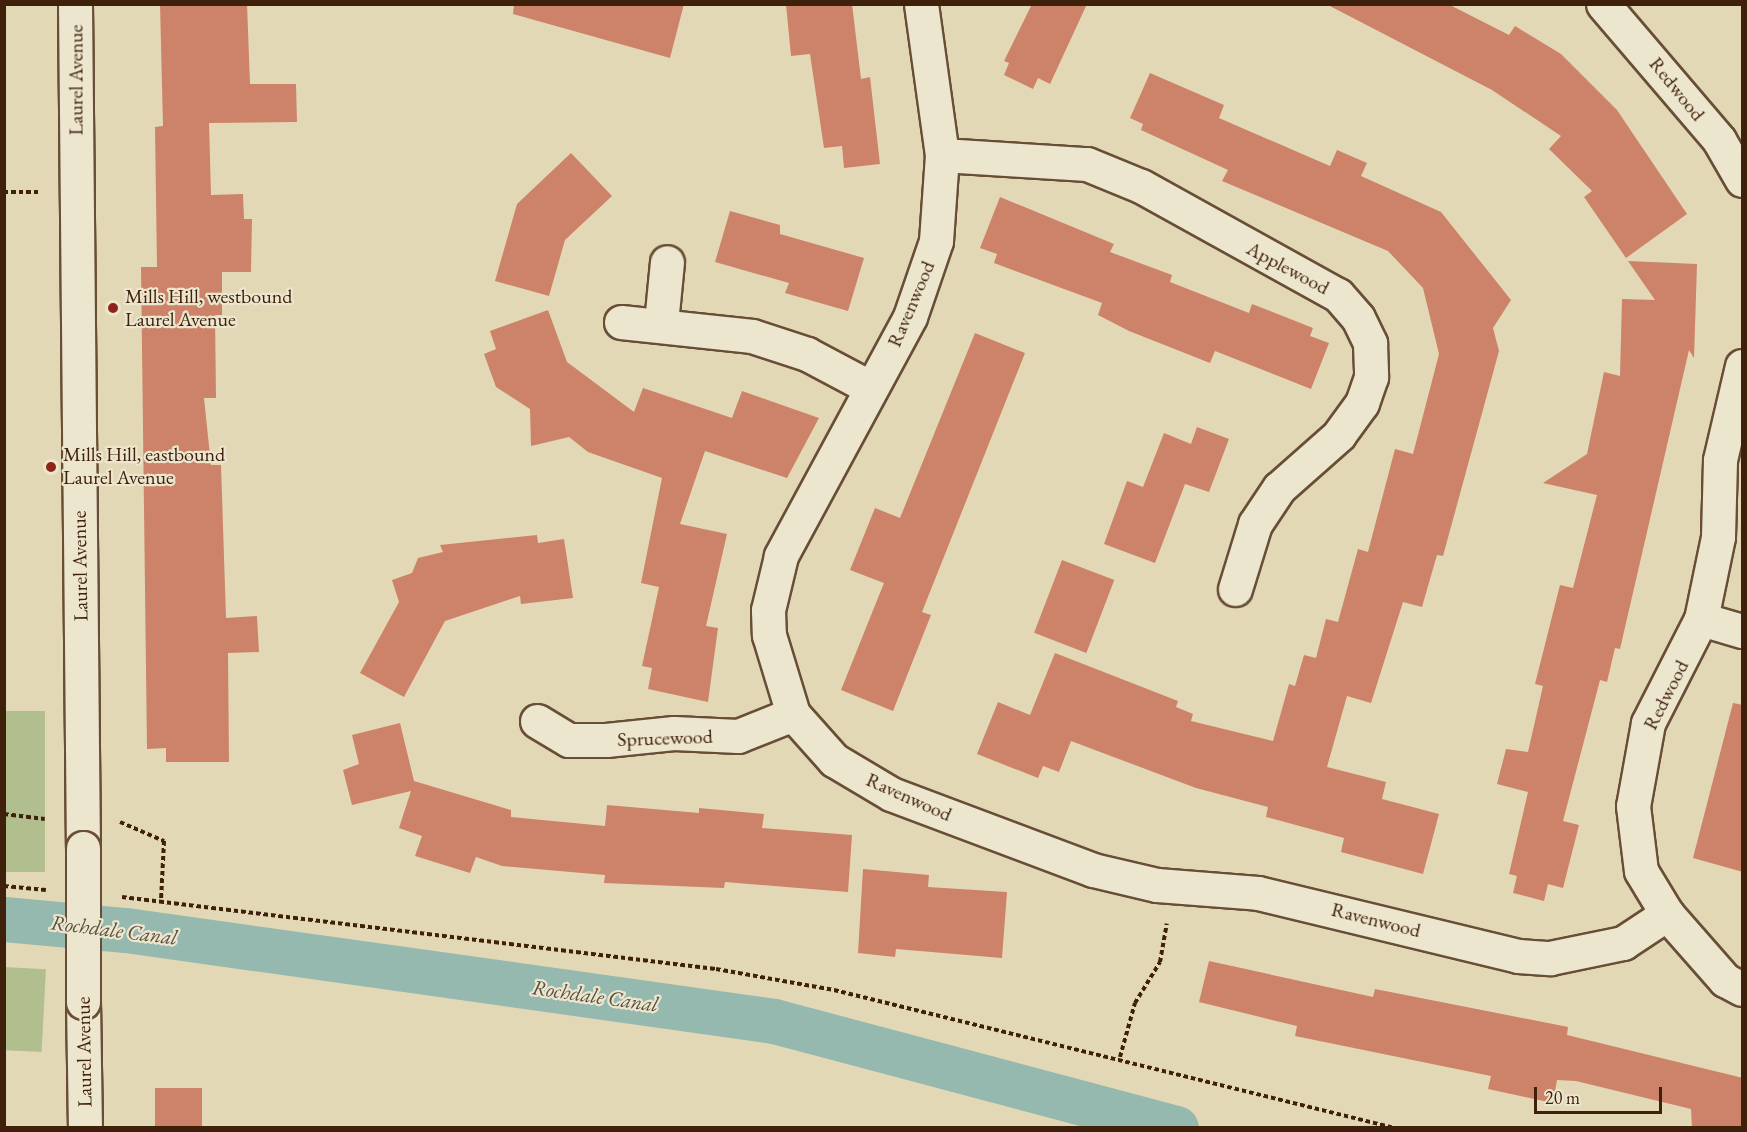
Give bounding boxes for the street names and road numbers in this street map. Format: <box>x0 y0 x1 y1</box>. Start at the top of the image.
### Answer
street label: Laurel Avenue <box>64 25 88 135</box>
street label: Redwood <box>1644 52 1710 126</box>
street label: Applewood <box>1243 236 1333 300</box>
street label: Ravenwood <box>882 257 940 351</box>
street label: Laurel Avenue <box>67 510 93 622</box>
street label: Redwood <box>1638 656 1694 734</box>
street label: Sprucewood <box>617 724 713 752</box>
street label: Ravenwood <box>863 768 955 826</box>
street label: Ravenwood <box>1329 897 1423 943</box>
street label: Laurel Avenue <box>71 996 97 1108</box>

